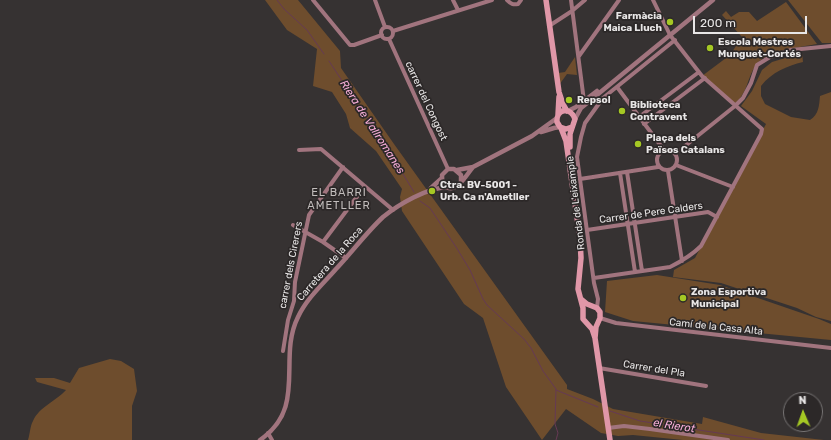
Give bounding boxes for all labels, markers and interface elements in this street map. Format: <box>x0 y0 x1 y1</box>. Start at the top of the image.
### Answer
scale bar <box>695 8 809 34</box>
place label: Farmàcia Maica Lluch <box>603 10 662 34</box>
text: 200 m <box>700 16 736 30</box>
marker: Farmàcia Maica Lluch <box>665 17 675 27</box>
place label: Escola Mestres Munguet-Cortés <box>718 36 801 60</box>
marker: Escola Mestres Munguet-Cortés <box>705 43 715 53</box>
street label: carrer del Congost <box>402 59 450 143</box>
water label: Riera de Vallromanes <box>337 78 407 176</box>
place label: Repsol <box>577 94 611 106</box>
marker: Repsol <box>564 95 574 105</box>
place label: Biblioteca Contravent <box>630 99 687 122</box>
marker: Biblioteca Contravent <box>617 106 627 116</box>
place label: Plaça dels Països Catalans <box>646 132 725 156</box>
marker: Plaça dels Països Catalans <box>633 139 643 149</box>
street label: Ronda de L'eixample <box>564 155 588 251</box>
place label: Ctra. BV-5001 - Urb. Ca n'Ametller <box>440 179 529 202</box>
district label: EL BARRI AMETLLER <box>307 186 371 212</box>
marker: Ctra. BV-5001 - Urb. Ca n'Ametller <box>427 186 437 196</box>
street label: Carrer de Pere Calders <box>599 200 703 226</box>
street label: carrer dels Cirerers <box>277 220 305 310</box>
street label: Carretera de la Roca <box>295 225 365 303</box>
place label: Zona Esportiva Municipal <box>691 286 766 310</box>
marker: Zona Esportiva Municipal <box>678 293 688 303</box>
street label: Camí de la Casa Alta <box>669 316 763 338</box>
street label: Carrer del Pla <box>622 358 686 380</box>
north arrow <box>783 392 823 432</box>
text: N <box>798 394 807 407</box>
water label: el Rierot <box>652 416 696 436</box>

